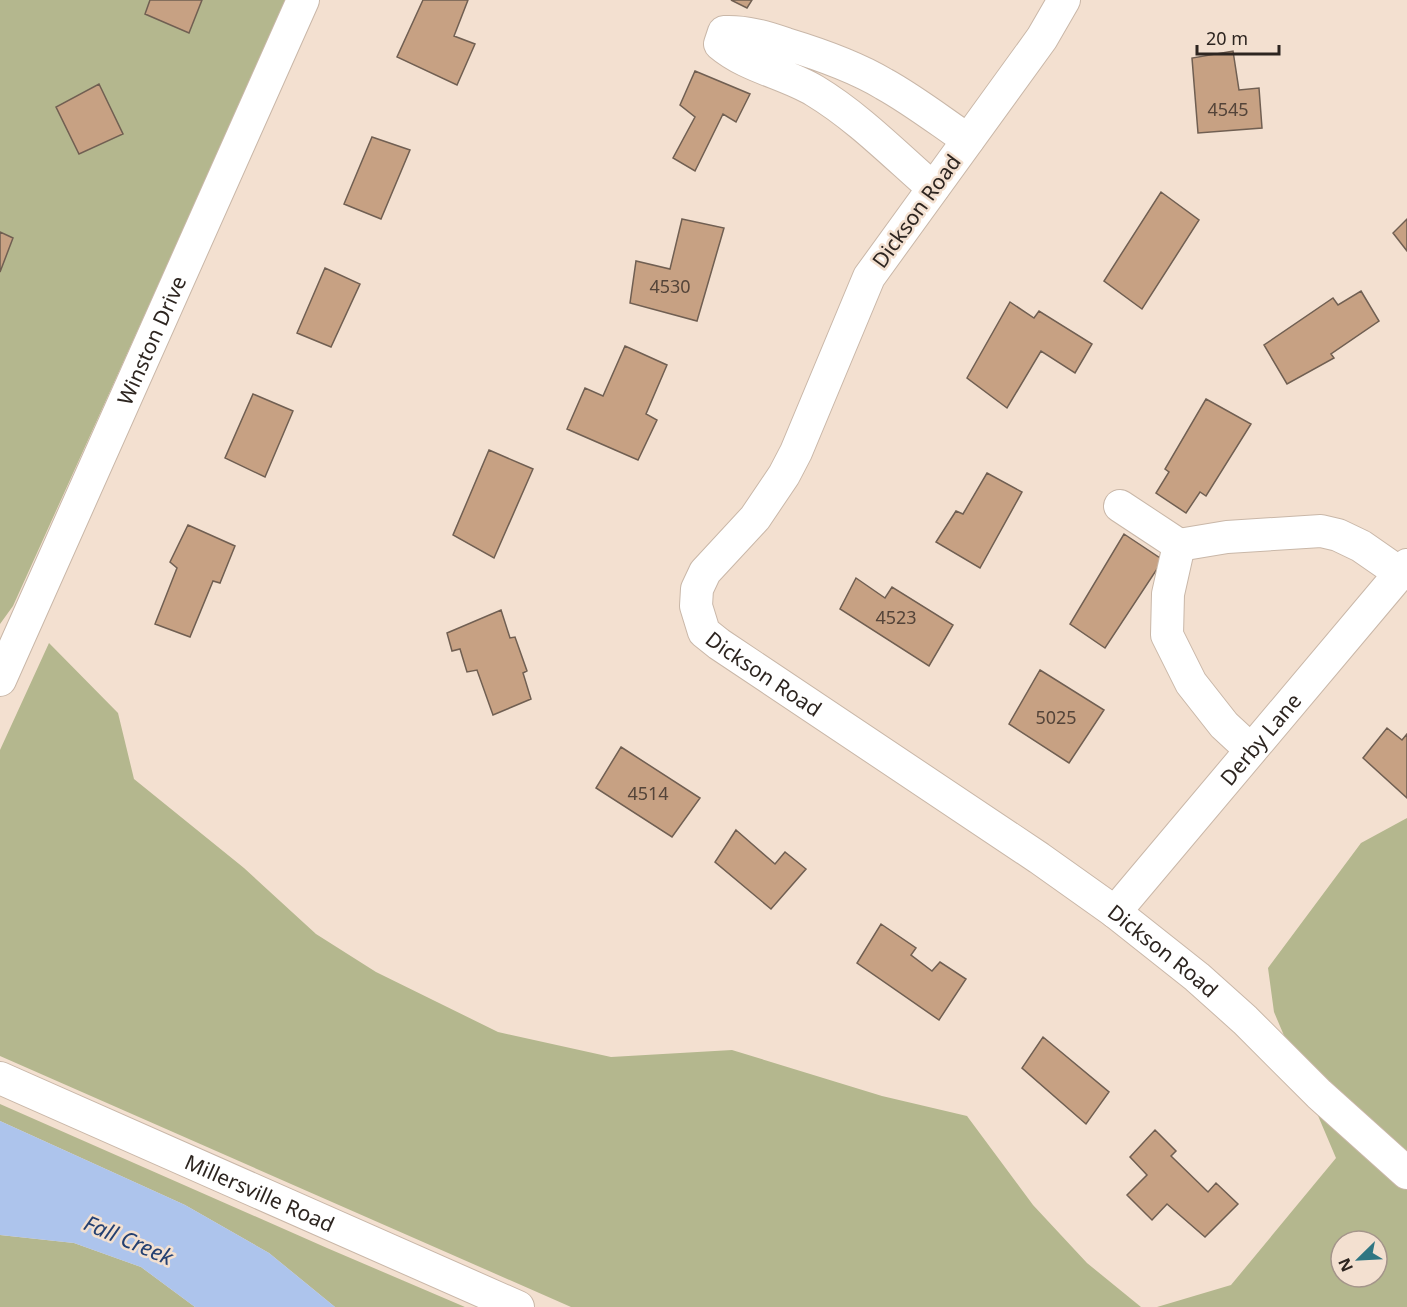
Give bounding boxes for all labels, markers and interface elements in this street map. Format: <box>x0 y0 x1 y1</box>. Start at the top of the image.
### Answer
scale bar <box>1197 18 1280 56</box>
text: 20 m <box>1206 26 1248 50</box>
house number: 4545 <box>1207 97 1249 121</box>
street label: Dickson Road <box>865 149 967 273</box>
street label: Winston Drive <box>110 271 192 409</box>
house number: 4530 <box>649 274 691 298</box>
house number: 4523 <box>875 605 917 629</box>
street label: Dickson Road <box>700 625 827 723</box>
street label: Derby Lane <box>1214 687 1307 791</box>
house number: 5025 <box>1035 705 1077 729</box>
house number: 4514 <box>627 781 669 805</box>
street label: Dickson Road <box>1102 898 1224 1003</box>
street label: Millersville Road <box>181 1148 339 1238</box>
water label: Fall Creek <box>80 1207 179 1272</box>
north arrow <box>1329 1229 1389 1289</box>
text: N <box>1333 1255 1358 1276</box>

